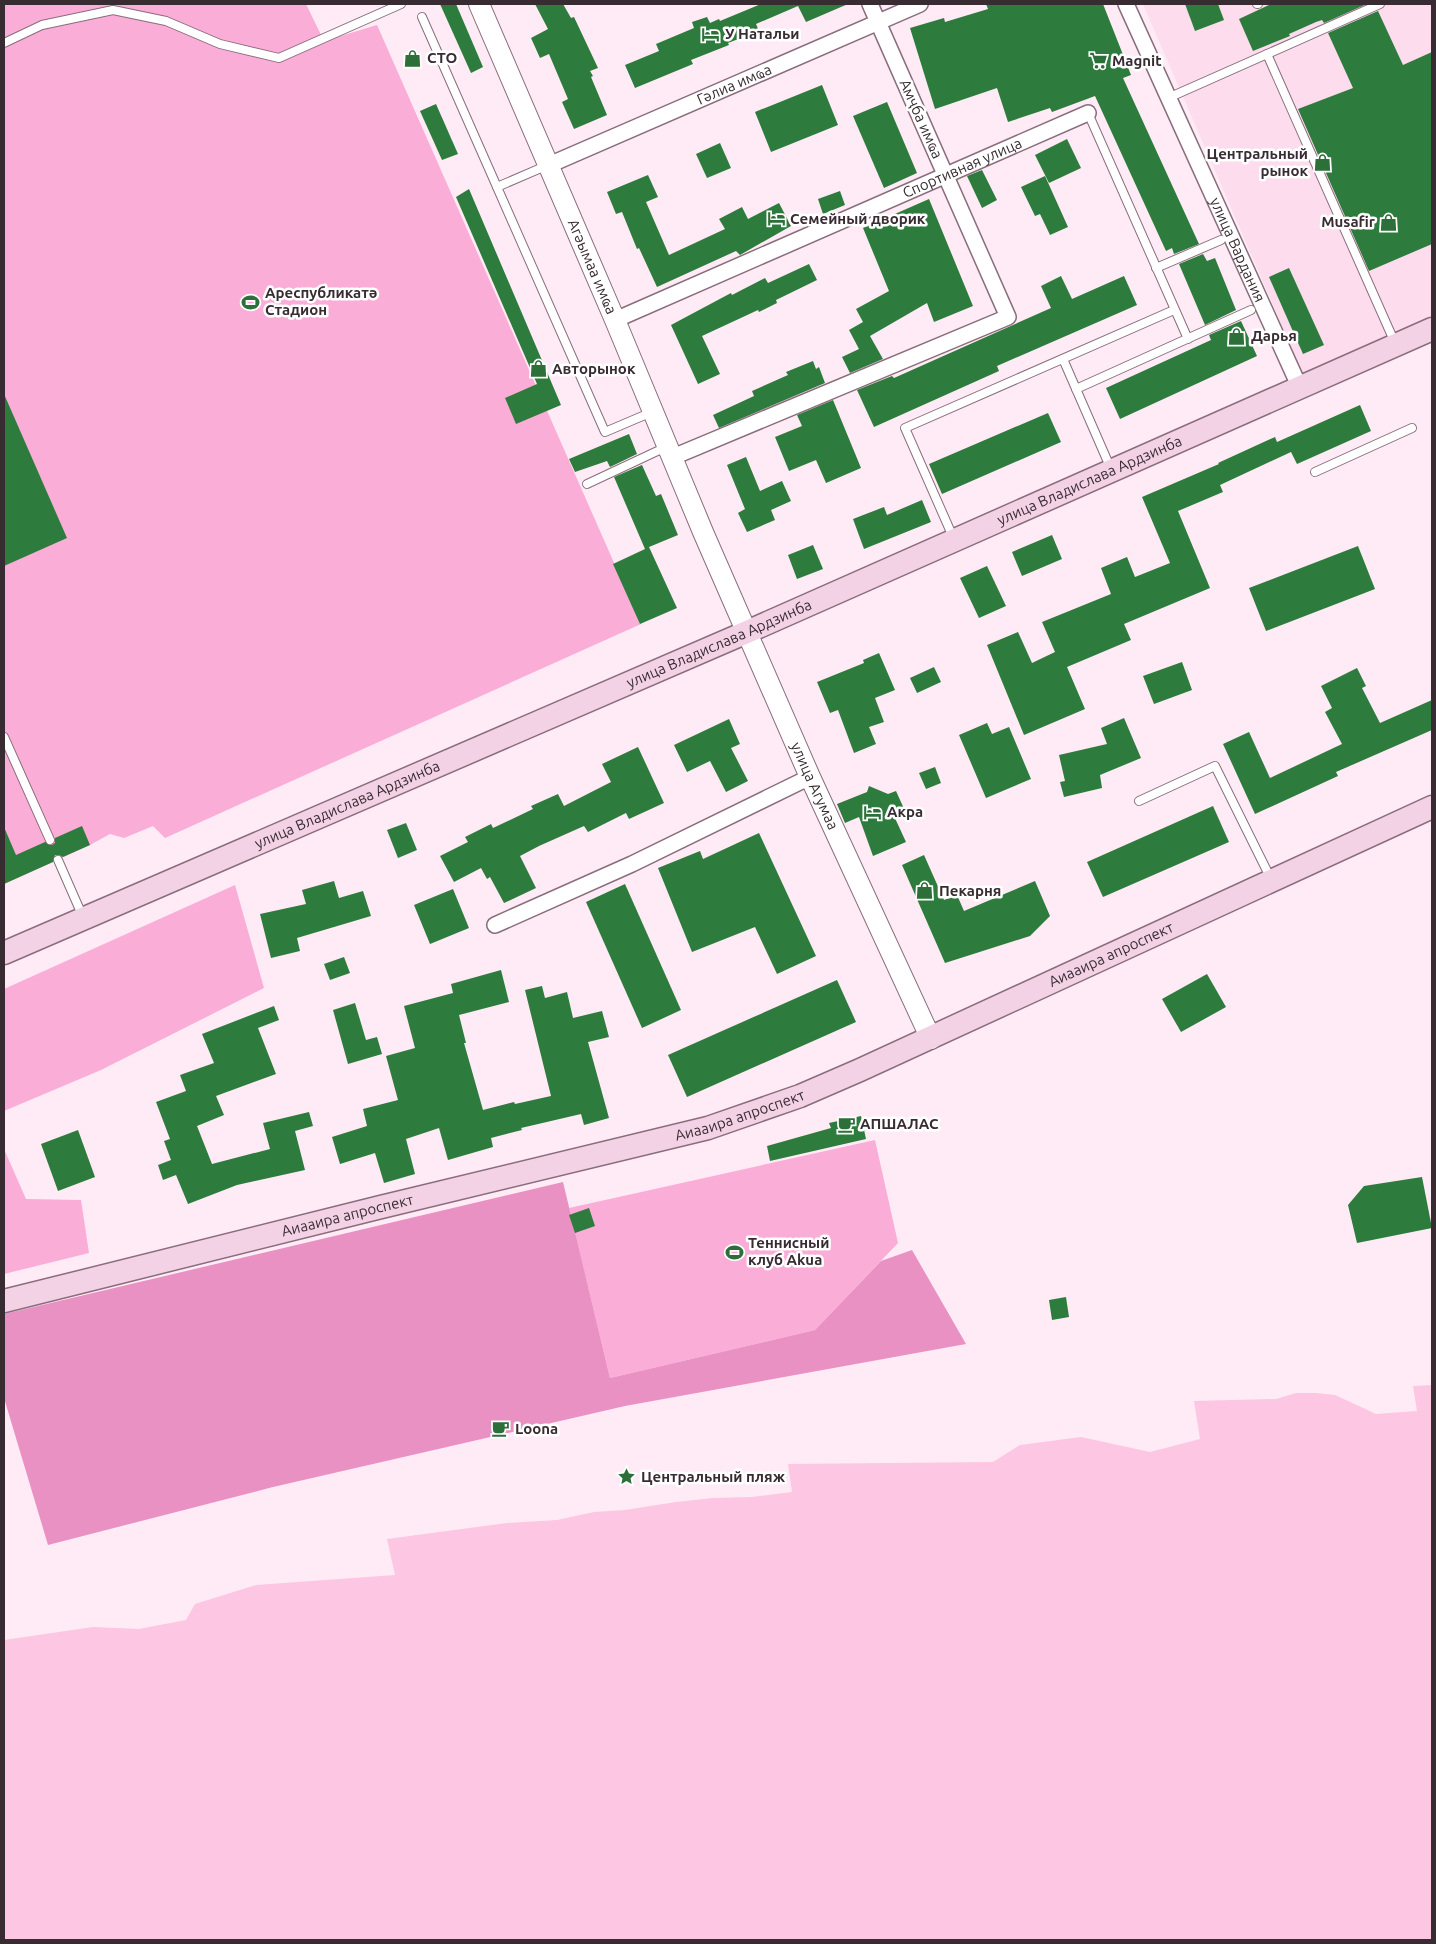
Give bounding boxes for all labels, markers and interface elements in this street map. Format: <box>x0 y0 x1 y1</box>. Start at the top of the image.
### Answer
hotel icon: У Натальи <box>701 24 721 44</box>
place label: У Натальи <box>725 25 799 42</box>
shop icon: СТО <box>403 48 423 68</box>
place label: СТО <box>427 49 458 66</box>
supermarket icon: Magnit <box>1088 51 1108 71</box>
place label: Magnit <box>1112 52 1162 69</box>
street label: Гәлиа имҩа <box>694 60 774 108</box>
street label: Амҷба имҩа <box>896 76 947 161</box>
street label: Спортивная улица <box>900 134 1024 201</box>
place label: Центральный рынок <box>1207 145 1308 179</box>
shop icon: Центральный рынок <box>1312 153 1332 173</box>
street label: улица Вардания <box>1207 195 1269 305</box>
hotel icon: Семейный дворик <box>766 209 786 229</box>
place label: Семейный дворик <box>790 210 926 227</box>
shop icon: Musafir <box>1379 212 1399 232</box>
place label: Musafir <box>1321 213 1376 230</box>
street label: Агәымаа имҩа <box>565 216 620 317</box>
place label: Ареспубликатә Стадион <box>265 284 377 318</box>
sports icon: Ареспубликатә Стадион <box>241 292 261 312</box>
shop icon: Дарья <box>1227 326 1247 346</box>
place label: Дарья <box>1251 327 1297 344</box>
shop icon: Авторынок <box>528 359 548 379</box>
place label: Авторынок <box>552 360 636 377</box>
street label: улица Владислава Ардзинба <box>994 432 1184 528</box>
street label: улица Владислава Ардзинба <box>624 596 814 691</box>
street label: улица Агумаа <box>788 739 842 832</box>
street label: улица Владислава Ардзинба <box>252 757 442 852</box>
hotel icon: Акра <box>863 802 883 822</box>
place label: Акра <box>887 803 923 820</box>
shop icon: Пекарня <box>915 881 935 901</box>
place label: Пекарня <box>939 882 1001 899</box>
street label: Аиааира апроспект <box>1046 918 1176 990</box>
street label: Аиааира апроспект <box>673 1086 807 1144</box>
cafe icon: АПШАЛАС <box>836 1114 856 1134</box>
place label: АПШАЛАС <box>860 1115 939 1132</box>
street label: Аиааира апроспект <box>280 1190 415 1239</box>
place label: Теннисный клуб Akua <box>748 1234 829 1268</box>
sports icon: Теннисный клуб Akua <box>724 1242 744 1262</box>
cafe icon: Loona <box>491 1419 511 1439</box>
place label: Loona <box>515 1420 558 1437</box>
place icon: Центральный пляж <box>617 1467 637 1487</box>
place label: Центральный пляж <box>641 1468 786 1485</box>

